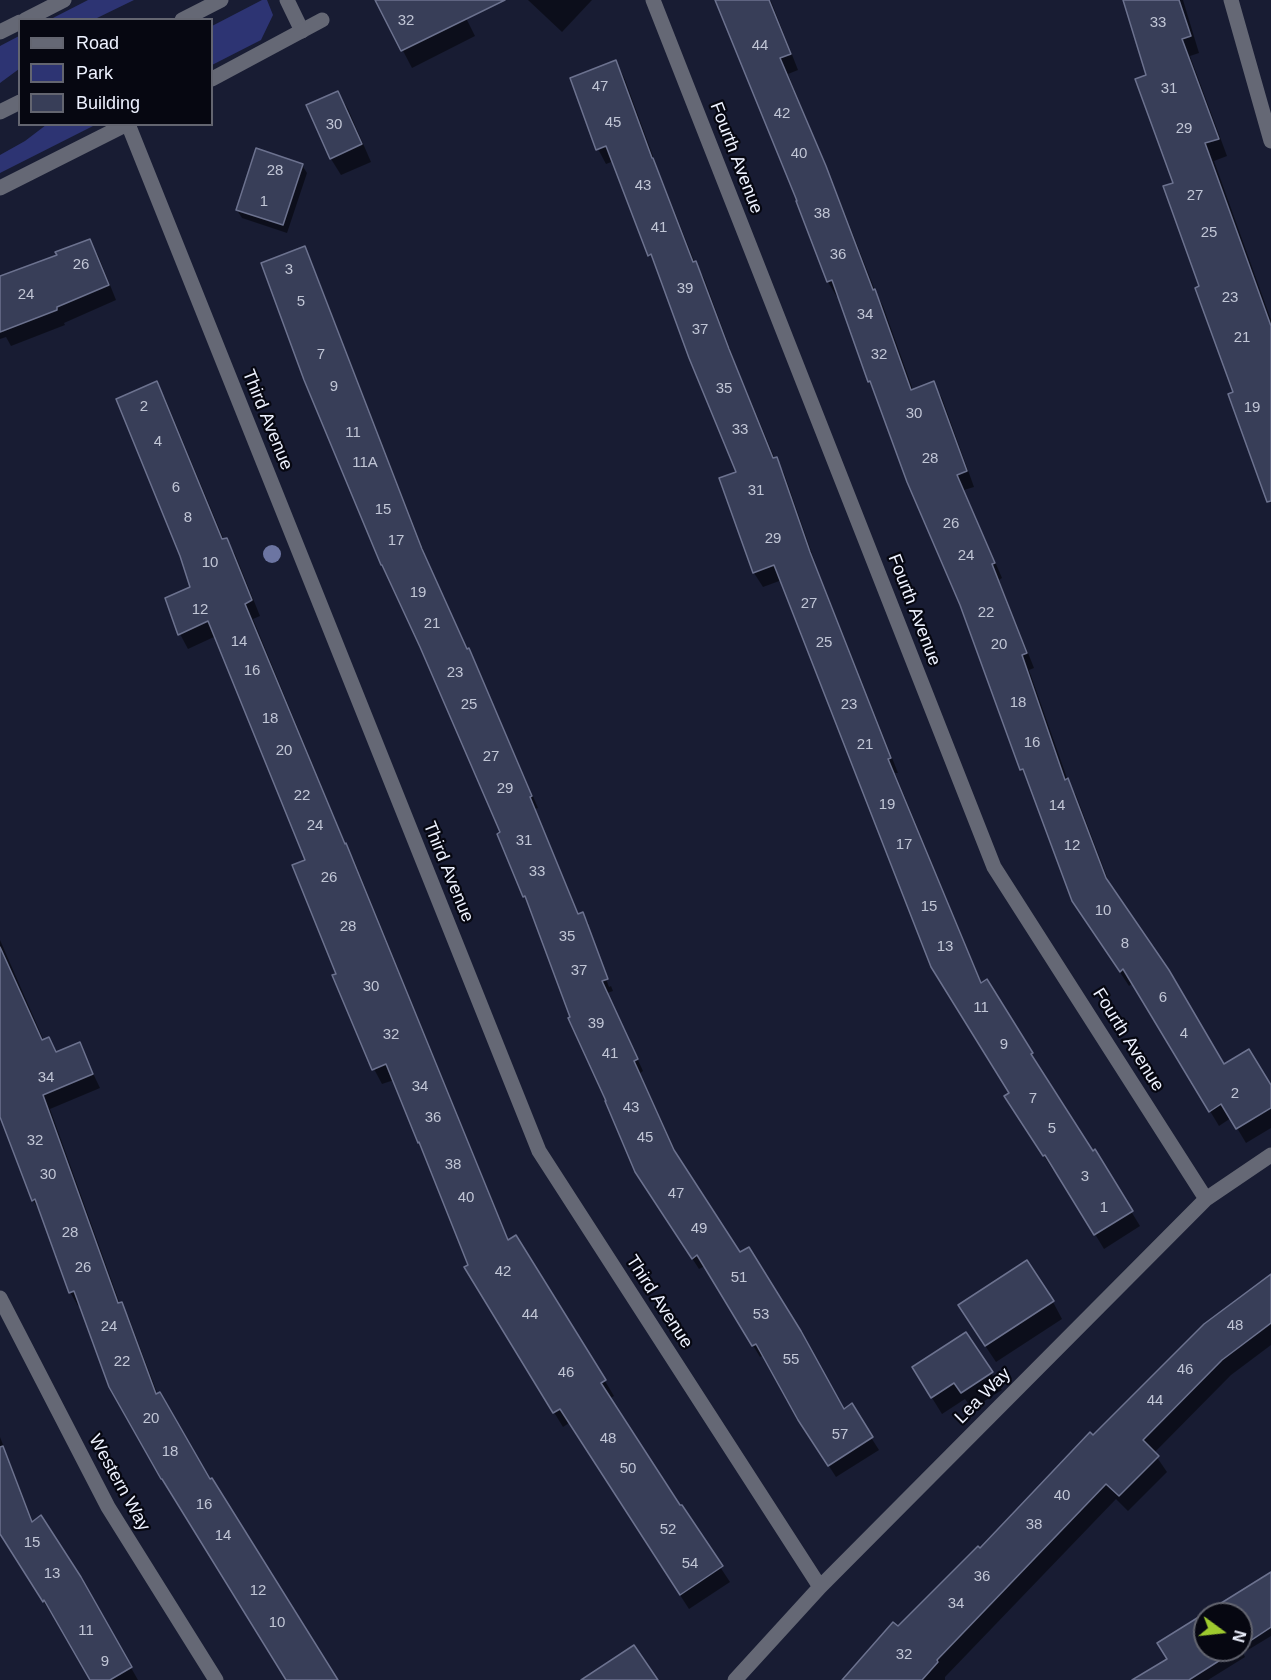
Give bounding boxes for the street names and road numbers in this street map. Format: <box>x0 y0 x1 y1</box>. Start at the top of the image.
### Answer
street label: Fourth Avenue <box>705 99 767 217</box>
street label: Third Avenue <box>237 366 297 474</box>
street label: Fourth Avenue <box>883 551 945 669</box>
street label: Third Avenue <box>418 818 478 926</box>
street label: Fourth Avenue <box>1088 984 1168 1096</box>
street label: Third Avenue <box>621 1251 697 1353</box>
street label: Lea Way <box>950 1363 1016 1429</box>
street label: Western Way <box>84 1431 154 1535</box>

